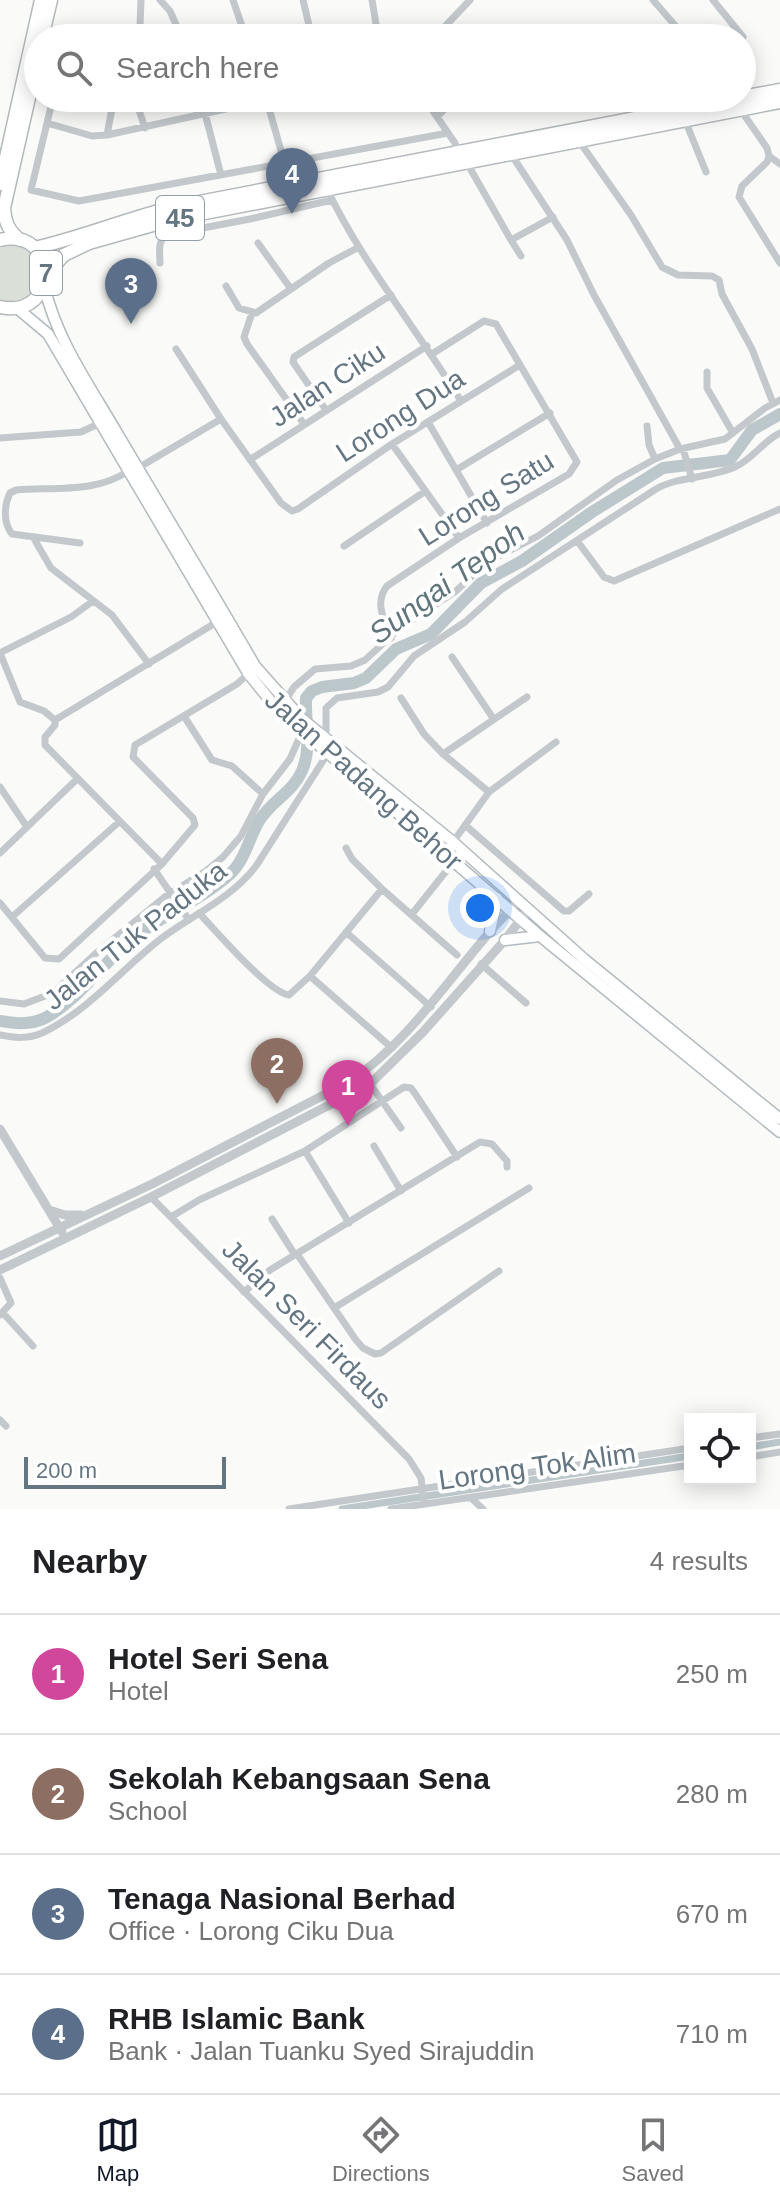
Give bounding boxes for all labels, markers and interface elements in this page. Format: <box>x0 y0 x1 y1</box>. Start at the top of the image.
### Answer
search box <box>24 24 756 112</box>
icon: search <box>52 46 96 90</box>
text: Search here <box>116 51 279 84</box>
pin: 4 <box>266 148 318 214</box>
road number: 45 <box>156 196 204 240</box>
road number: 7 <box>30 251 62 295</box>
pin: 3 <box>105 258 157 324</box>
street label: Jalan Ciku <box>264 336 391 433</box>
street label: Lorong Dua <box>330 362 470 468</box>
street label: Lorong Satu <box>413 445 559 552</box>
water label: Sungai Tepoh <box>363 515 531 650</box>
street label: Jalan Padang Behor <box>259 684 468 877</box>
street label: Jalan Tuk Paduka <box>38 854 233 1016</box>
your location <box>460 888 500 928</box>
pin: 2 <box>251 1038 303 1104</box>
pin: 1 <box>322 1060 374 1126</box>
street label: Jalan Seri Firdaus <box>216 1234 397 1415</box>
map controls <box>684 1413 756 1485</box>
button: locate <box>684 1413 756 1485</box>
street label: Lorong Tok Alim <box>437 1437 638 1496</box>
scale bar <box>24 1453 226 1489</box>
text: 200 m <box>36 1458 97 1483</box>
text: Nearby <box>32 1542 147 1580</box>
text: 4 results <box>650 1546 748 1576</box>
text: Hotel Seri Sena <box>108 1642 328 1675</box>
text: 1 <box>51 1659 65 1689</box>
text: 250 m <box>676 1659 748 1689</box>
text: Hotel <box>108 1676 169 1706</box>
text: Sekolah Kebangsaan Sena <box>108 1762 490 1795</box>
text: 2 <box>51 1779 65 1809</box>
text: 280 m <box>676 1779 748 1809</box>
text: School <box>108 1796 188 1826</box>
text: Tenaga Nasional Berhad <box>108 1882 456 1915</box>
text: 3 <box>51 1899 65 1929</box>
text: 670 m <box>676 1899 748 1929</box>
text: Office · Lorong Ciku Dua <box>108 1916 394 1946</box>
text: RHB Islamic Bank <box>108 2002 365 2035</box>
text: 4 <box>51 2019 65 2049</box>
text: 710 m <box>676 2019 748 2049</box>
text: Bank · Jalan Tuanku Syed Sirajuddin <box>108 2036 534 2066</box>
tab: Map <box>96 2113 140 2187</box>
tab: Directions <box>332 2113 430 2187</box>
tab: Saved <box>622 2113 684 2187</box>

